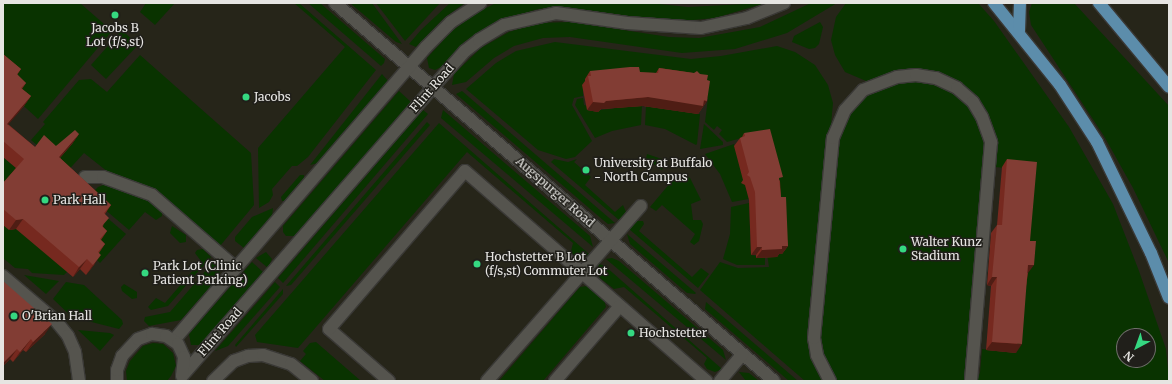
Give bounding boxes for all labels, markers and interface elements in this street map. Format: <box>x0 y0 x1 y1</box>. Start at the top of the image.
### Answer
marker: Jacobs B Lot (f/s,st) <box>110 10 120 20</box>
place label: Jacobs B Lot (f/s,st) <box>86 21 144 49</box>
street label: Flint Road <box>407 61 457 115</box>
place label: Jacobs <box>254 90 291 104</box>
marker: Jacobs <box>241 92 251 102</box>
street label: Augspurger Road <box>513 154 597 230</box>
place label: University at Buffalo - North Campus <box>594 156 712 184</box>
marker: University at Buffalo - North Campus <box>581 165 591 175</box>
place label: Park Hall <box>53 193 106 207</box>
marker: Park Hall <box>40 195 50 205</box>
place label: Walter Kunz Stadium <box>911 235 982 263</box>
marker: Walter Kunz Stadium <box>898 244 908 254</box>
place label: Hochstetter B Lot (f/s,st) Commuter Lot <box>485 250 608 278</box>
place label: Park Lot (Clinic Patient Parking) <box>153 259 247 287</box>
marker: Hochstetter B Lot (f/s,st) Commuter Lot <box>472 259 482 269</box>
marker: Park Lot (Clinic Patient Parking) <box>140 268 150 278</box>
street label: Flint Road <box>195 305 245 359</box>
place label: O'Brian Hall <box>22 309 92 323</box>
marker: O'Brian Hall <box>9 311 19 321</box>
place label: Hochstetter <box>639 326 707 340</box>
marker: Hochstetter <box>626 328 636 338</box>
north arrow <box>1116 328 1156 368</box>
text: N <box>1121 348 1137 364</box>

